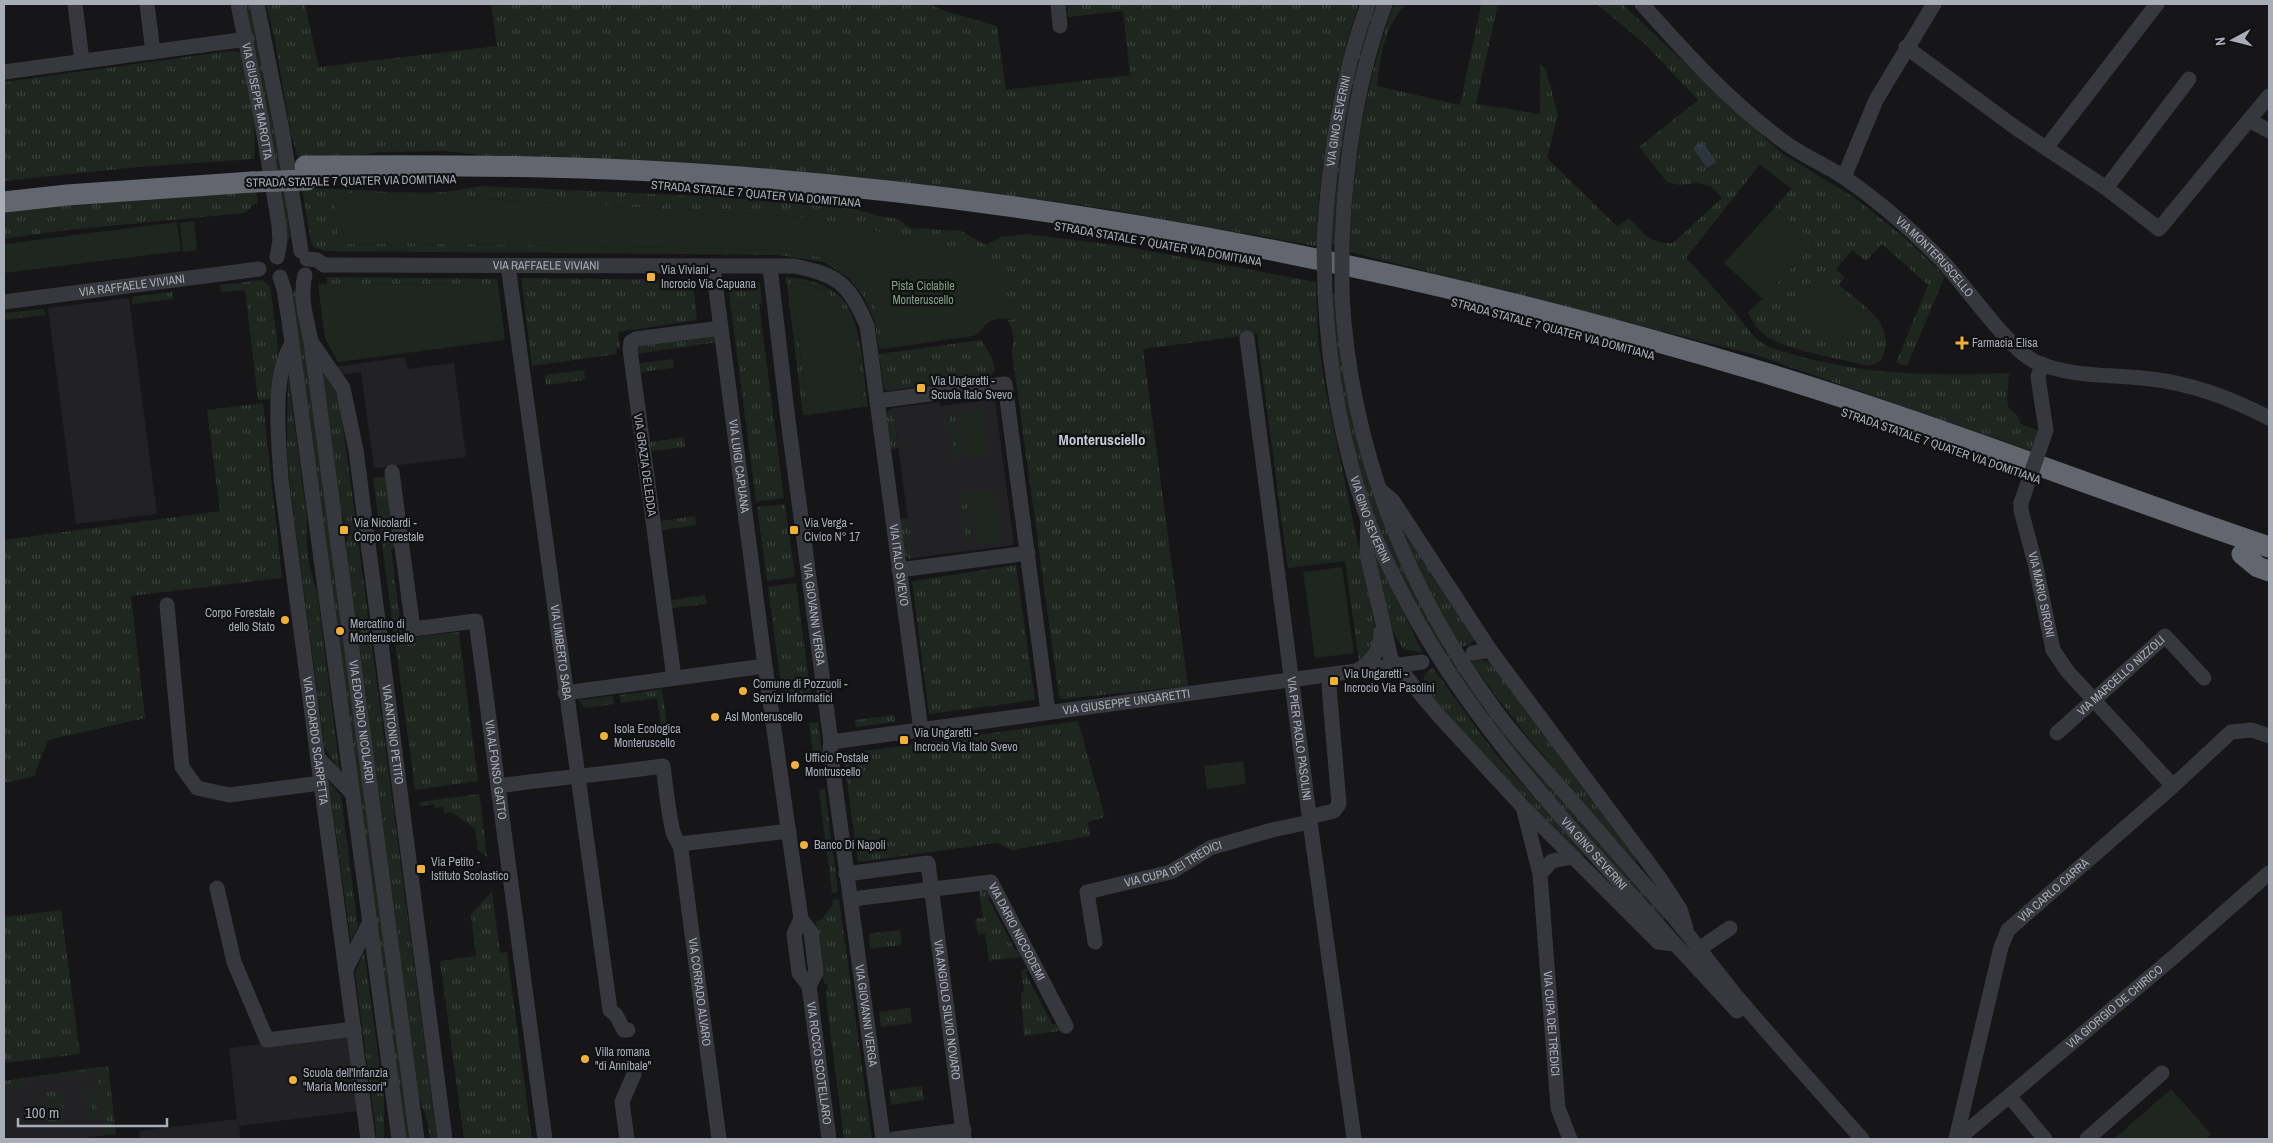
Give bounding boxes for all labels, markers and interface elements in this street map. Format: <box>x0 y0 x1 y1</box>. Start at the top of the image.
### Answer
north arrow <box>2208 15 2258 65</box>
text: N <box>2211 36 2230 47</box>
street label: VIA GIUSEPPE MAROTTA <box>238 41 276 161</box>
street label: VIA GINO SEVERINI <box>1323 74 1354 167</box>
street label: STRADA STATALE 7 QUATER VIA DOMITIANA <box>246 171 457 191</box>
street label: STRADA STATALE 7 QUATER VIA DOMITIANA <box>650 177 862 211</box>
street label: VIA MONTERUSCELLO <box>1892 213 1977 301</box>
street label: STRADA STATALE 7 QUATER VIA DOMITIANA <box>1053 218 1263 270</box>
street label: VIA RAFFAELE VIVIANI <box>493 257 599 274</box>
place label: Via Viviani - Incrocio Via Capuana <box>661 262 757 292</box>
street label: VIA RAFFAELE VIVIANI <box>78 271 186 300</box>
marker: Via Viviani - Incrocio Via Capuana <box>645 271 657 283</box>
park label: Pista Ciclabile Monteruscello <box>891 278 955 308</box>
street label: STRADA STATALE 7 QUATER VIA DOMITIANA <box>1449 294 1657 364</box>
place label: Farmacia Elisa <box>1972 335 2038 351</box>
marker: Farmacia Elisa <box>1956 337 1968 349</box>
place label: Via Ungaretti - Scuola Italo Svevo <box>931 373 1013 403</box>
marker: Via Ungaretti - Scuola Italo Svevo <box>915 382 927 394</box>
street label: STRADA STATALE 7 QUATER VIA DOMITIANA <box>1839 404 2043 488</box>
street label: VIA GRAZIA DELEDDA <box>630 413 660 518</box>
street label: VIA LUIGI CAPUANA <box>725 419 753 514</box>
district label: Monterusciello <box>1059 429 1145 450</box>
street label: VIA GINO SEVERINI <box>1346 474 1394 566</box>
place label: Via Nicolardi - Corpo Forestale <box>354 515 424 545</box>
place label: Via Verga - Civico N° 17 <box>804 515 861 545</box>
street label: VIA ITALO SVEVO <box>886 523 912 607</box>
marker: Via Nicolardi - Corpo Forestale <box>338 524 350 536</box>
marker: Via Verga - Civico N° 17 <box>788 524 800 536</box>
street label: VIA MARIO SIRONI <box>2024 550 2058 639</box>
street label: VIA GIOVANNI VERGA <box>799 562 829 667</box>
street label: VIA UMBERTO SABA <box>547 604 576 701</box>
place label: Corpo Forestale dello Stato <box>205 605 275 635</box>
marker: Corpo Forestale dello Stato <box>279 614 291 626</box>
place label: Mercatino di Monterusciello <box>350 616 414 646</box>
marker: Mercatino di Monterusciello <box>334 625 346 637</box>
street label: VIA MARCELLO NIZZOLI <box>2074 632 2168 719</box>
street label: VIA EDOARDO NICOLARDI <box>345 659 378 784</box>
place label: Via Ungaretti - Incrocio Via Pasolini <box>1344 666 1435 696</box>
marker: Via Ungaretti - Incrocio Via Pasolini <box>1328 675 1340 687</box>
street label: VIA EDOARDO SCARPETTA <box>299 676 332 806</box>
place label: Comune di Pozzuoli - Servizi Informatici <box>753 676 848 706</box>
street label: VIA PIER PAOLO PASOLINI <box>1283 676 1315 801</box>
street label: VIA ANTONIO PETITO <box>378 684 407 786</box>
marker: Comune di Pozzuoli - Servizi Informatici <box>737 685 749 697</box>
street label: VIA GIUSEPPE UNGARETTI <box>1062 686 1191 719</box>
place label: Asl Monteruscello <box>724 709 803 725</box>
marker: Asl Monteruscello <box>709 711 721 723</box>
street label: VIA ALFONSO GATTO <box>481 719 510 821</box>
place label: Isola Ecologica Monteruscello <box>614 721 681 751</box>
place label: Via Ungaretti - Incrocio Via Italo Svevo <box>914 725 1018 755</box>
marker: Isola Ecologica Monteruscello <box>598 730 610 742</box>
marker: Via Ungaretti - Incrocio Via Italo Svevo <box>898 734 910 746</box>
place label: Ufficio Postale Montruscello <box>805 750 869 780</box>
marker: Ufficio Postale Montruscello <box>789 759 801 771</box>
street label: VIA GINO SEVERINI <box>1557 814 1631 893</box>
place label: Banco Di Napoli <box>814 837 886 853</box>
street label: VIA CUPA DEI TREDICI <box>1123 837 1224 891</box>
marker: Banco Di Napoli <box>798 839 810 851</box>
place label: Via Petito - Istituto Scolastico <box>431 854 509 884</box>
street label: VIA CARLO CARRÀ <box>2015 855 2093 926</box>
marker: Via Petito - Istituto Scolastico <box>415 863 427 875</box>
street label: VIA DARIO NICCODEMI <box>985 880 1049 983</box>
street label: VIA CORRADO ALVARO <box>685 937 715 1048</box>
street label: VIA ANGIOLO SILVIO NOVARO <box>930 939 964 1081</box>
street label: VIA GIORGIO DE CHIRICO <box>2063 961 2167 1052</box>
street label: VIA GIOVANNI VERGA <box>851 964 881 1068</box>
street label: VIA CUPA DEI TREDICI <box>1539 970 1564 1077</box>
street label: VIA ROCCO SCOTELLARO <box>803 1001 835 1126</box>
place label: Villa romana "di Annibale" <box>595 1044 652 1074</box>
marker: Villa romana "di Annibale" <box>579 1053 591 1065</box>
place label: Scuola dell'Infanzia "Maria Montessori" <box>303 1065 389 1095</box>
marker: Scuola dell'Infanzia "Maria Montessori" <box>287 1074 299 1086</box>
scale bar <box>18 1096 166 1128</box>
text: 100 m <box>25 1102 59 1123</box>

